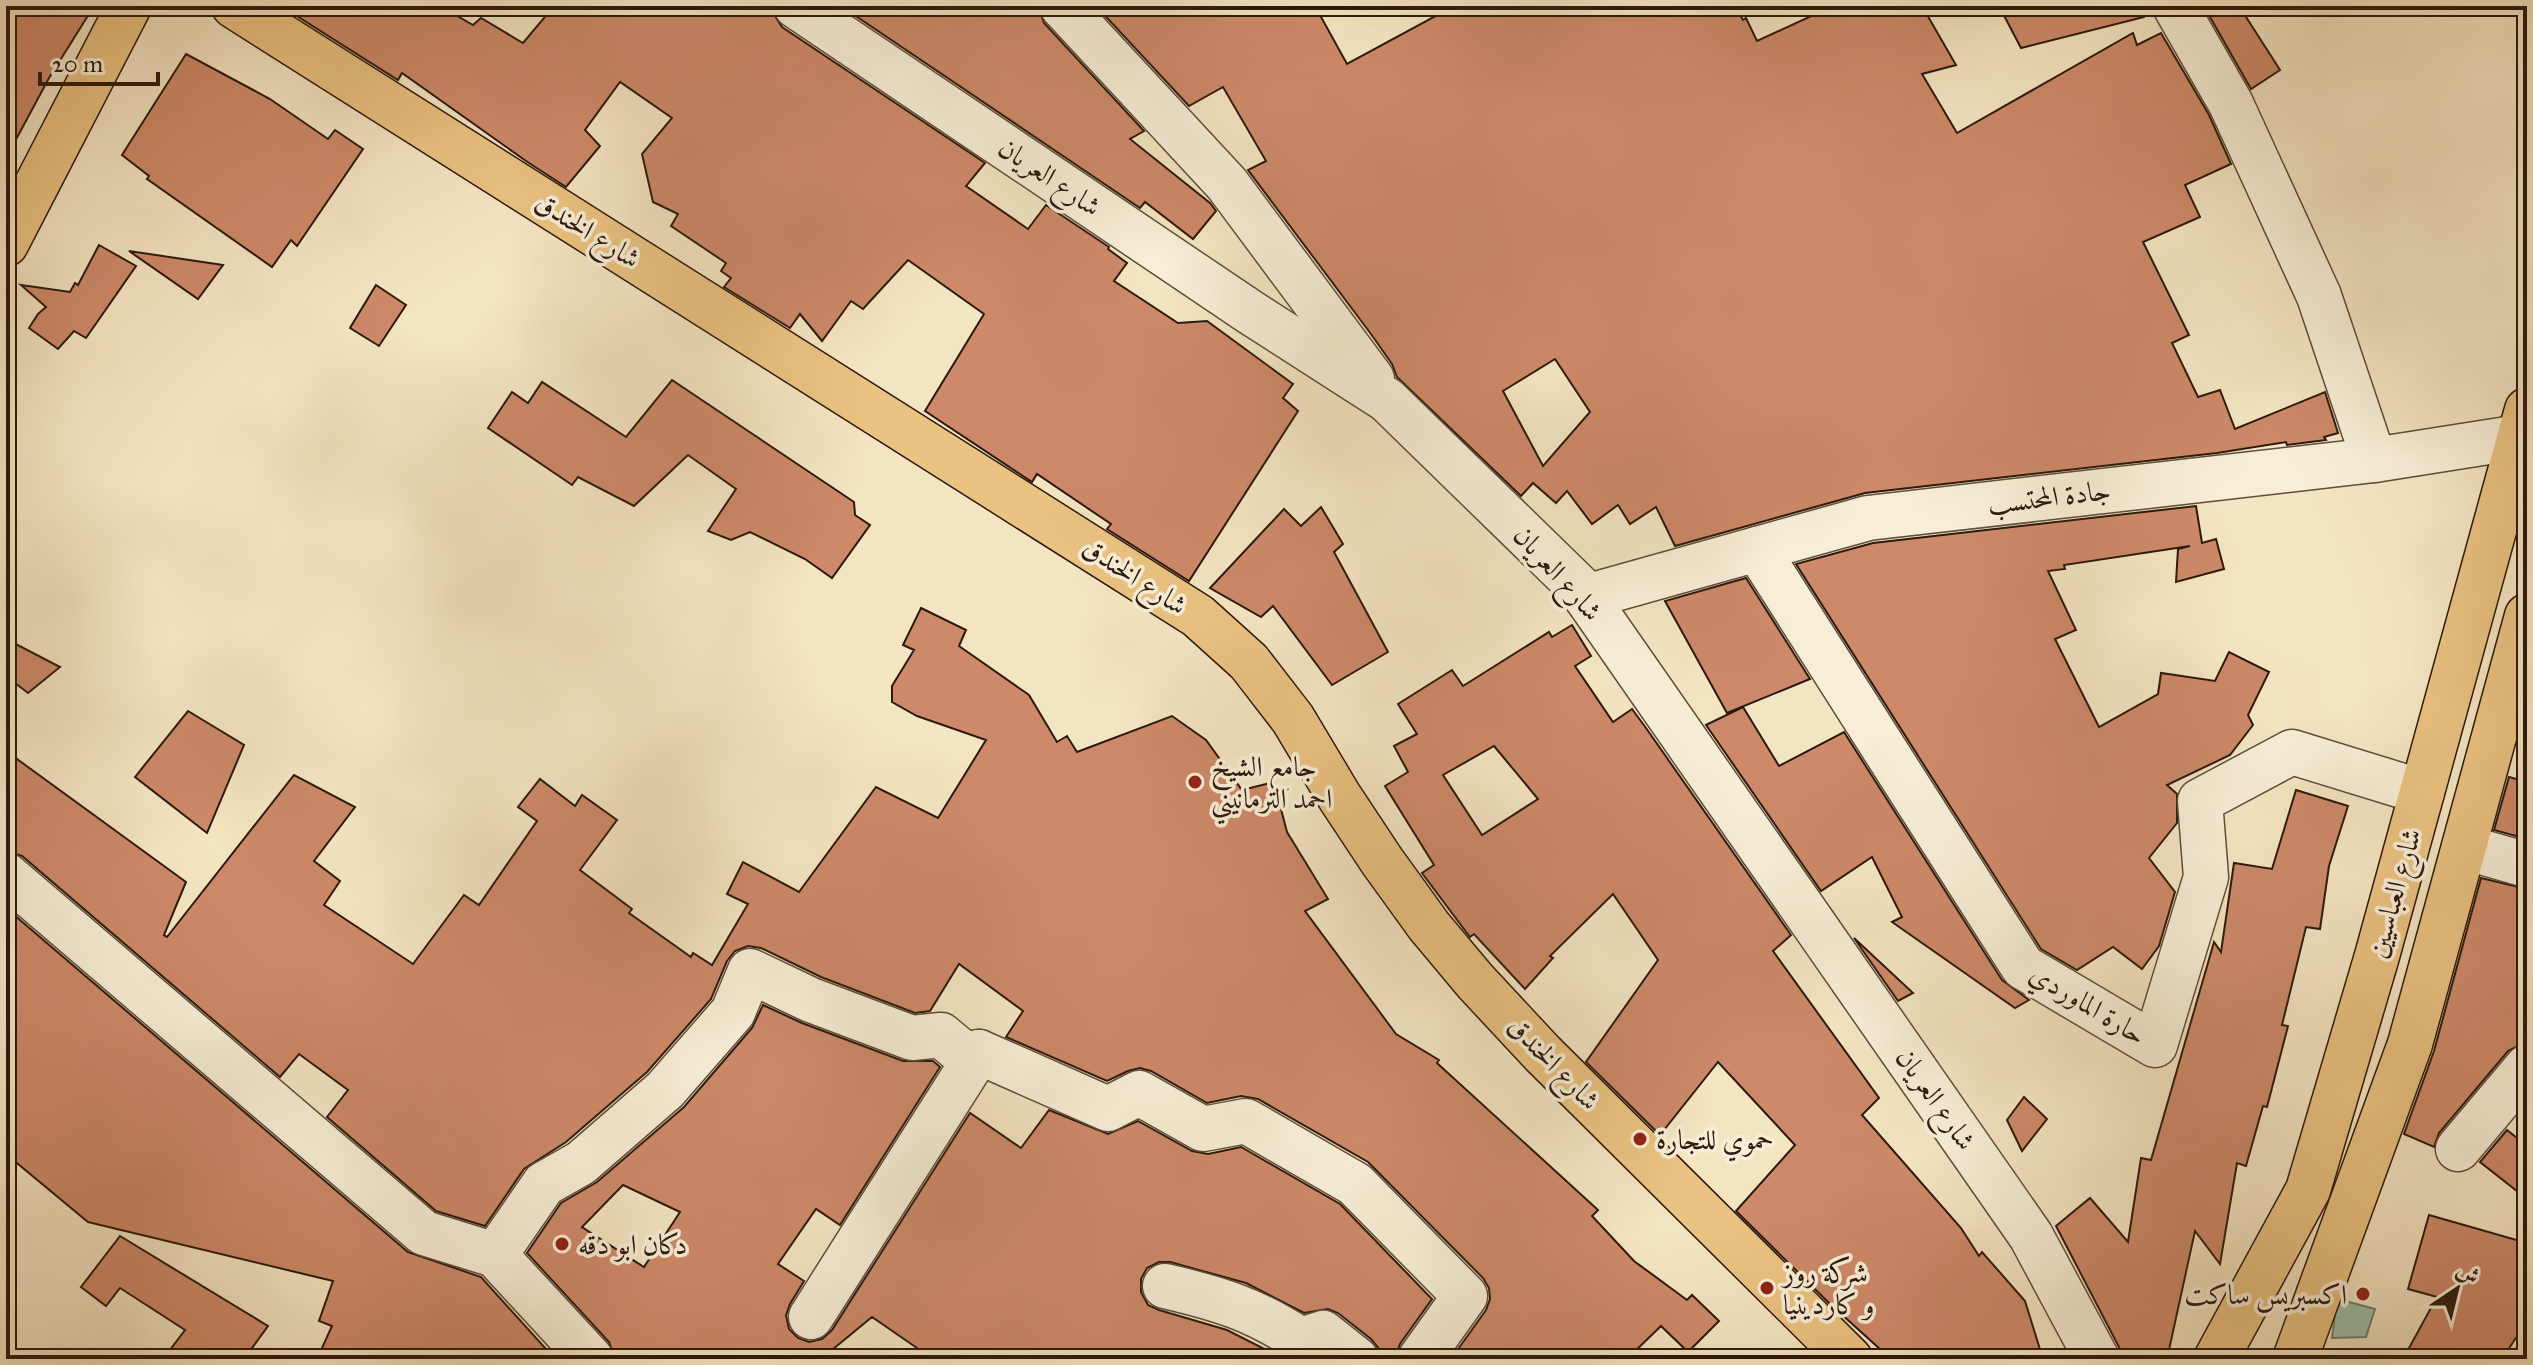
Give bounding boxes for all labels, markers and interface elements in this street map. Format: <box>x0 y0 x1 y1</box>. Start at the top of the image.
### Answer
scale bar <box>40 36 158 86</box>
text: 20 m <box>52 49 103 79</box>
street label: شارع العريان <box>989 130 1108 229</box>
street label: شارع الخندق <box>526 184 647 281</box>
street label: جادة المحتسب <box>1986 472 2112 522</box>
street label: شارع العريان <box>1502 518 1610 632</box>
street label: شارع الخندق <box>1073 529 1194 628</box>
place label: جامع الشيخ احمد الترمانيني <box>1211 749 1332 825</box>
marker: جامع الشيخ احمد الترمانيني <box>1186 773 1204 791</box>
street label: شارع العباسيين <box>2359 824 2435 963</box>
street label: حارة الماوردي <box>2021 956 2153 1057</box>
street label: شارع الخندق <box>1496 1009 1607 1122</box>
street label: شارع العريان <box>1883 1041 1984 1160</box>
place label: حموي للتجارة <box>1656 1122 1774 1162</box>
marker: حموي للتجارة <box>1631 1130 1649 1148</box>
place label: دكان ابو دقه <box>578 1227 687 1262</box>
marker: دكان ابو دقه <box>553 1235 571 1253</box>
north arrow <box>2417 1249 2497 1329</box>
place label: شركة روز و كاردينيا <box>1780 1255 1875 1322</box>
text: ش <box>2452 1256 2485 1290</box>
place label: اكسبريس ساكت <box>2184 1277 2347 1313</box>
marker: شركة روز و كاردينيا <box>1758 1279 1776 1297</box>
marker: اكسبريس ساكت <box>2354 1285 2372 1303</box>

